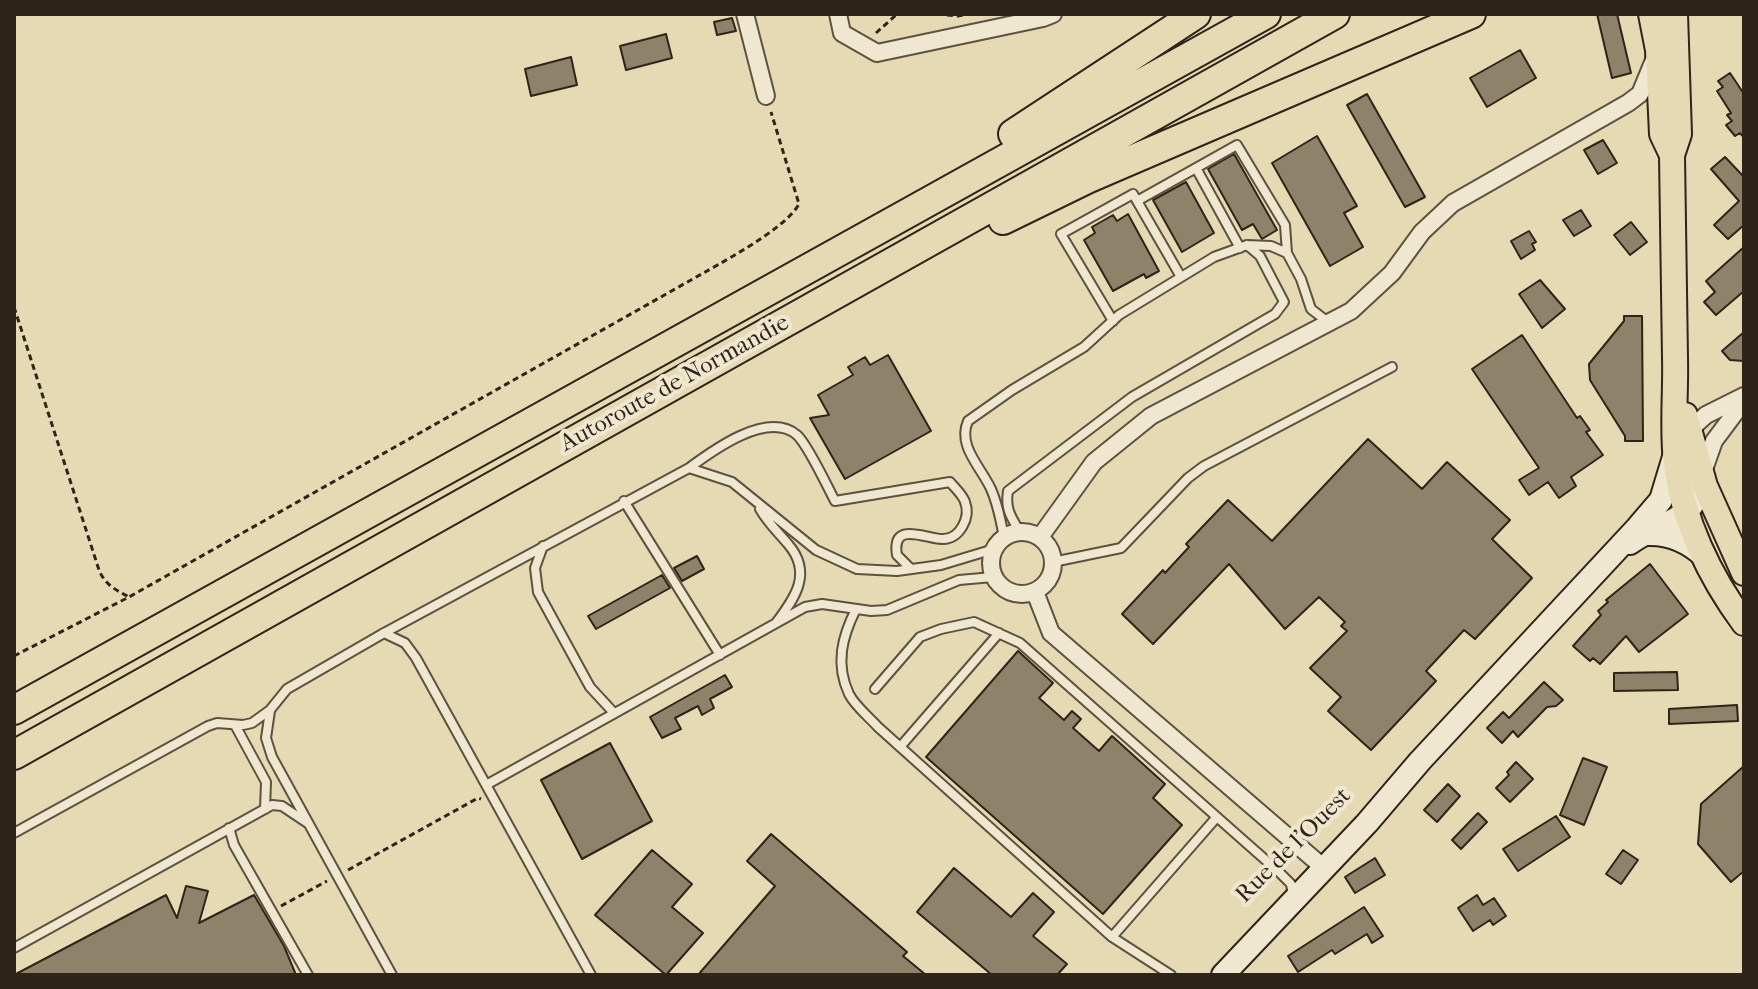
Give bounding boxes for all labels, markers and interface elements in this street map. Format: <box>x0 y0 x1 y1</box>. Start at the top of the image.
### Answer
street label: Autoroute de Normandie <box>556 309 794 459</box>
street label: Rue de l'Ouest <box>1230 782 1358 910</box>

